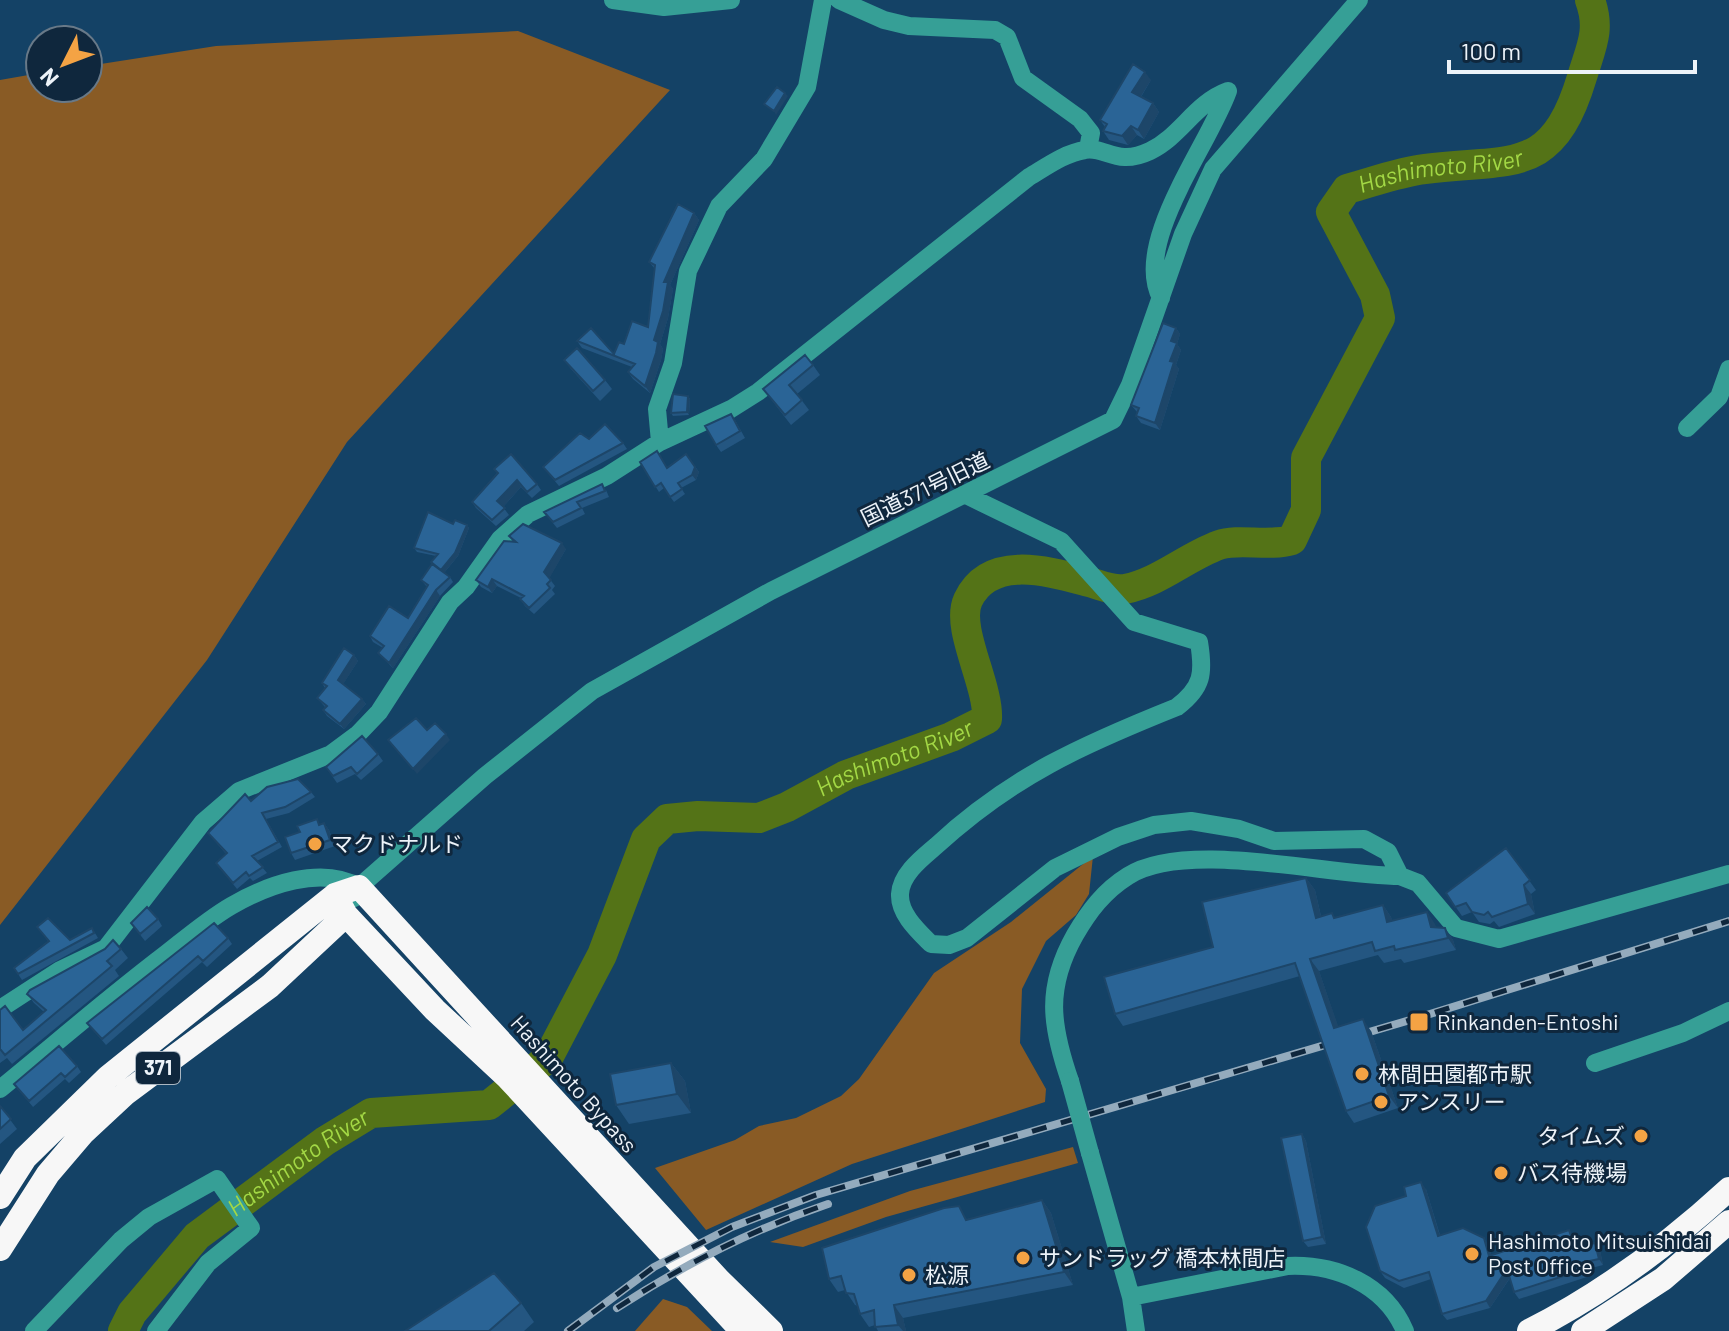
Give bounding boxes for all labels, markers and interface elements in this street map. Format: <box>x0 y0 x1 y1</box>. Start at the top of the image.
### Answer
north arrow <box>24 24 104 104</box>
scale bar <box>1449 24 1695 74</box>
text: 100 m <box>1461 36 1521 65</box>
text: N <box>34 64 63 92</box>
water label: Hashimoto River <box>1354 141 1528 198</box>
street label: 国道371号旧道 <box>856 446 993 530</box>
water label: Hashimoto River <box>810 712 979 802</box>
place label: マクドナルド <box>331 830 463 856</box>
marker: マクドナルド <box>306 835 324 853</box>
place label: Rinkanden-Entoshi <box>1437 1008 1619 1034</box>
street label: Hashimoto Bypass <box>506 1009 643 1157</box>
marker: Rinkanden-Entoshi <box>1408 1011 1430 1033</box>
road number: 371 <box>136 1052 180 1084</box>
place label: 林間田園都市駅 <box>1378 1060 1532 1086</box>
marker: 林間田園都市駅 <box>1353 1065 1371 1083</box>
place label: アンスリー <box>1397 1088 1506 1114</box>
marker: アンスリー <box>1372 1093 1390 1111</box>
water label: Hashimoto River <box>221 1101 375 1222</box>
place label: タイムズ <box>1537 1122 1625 1148</box>
marker: タイムズ <box>1632 1127 1650 1145</box>
place label: バス待機場 <box>1517 1159 1627 1185</box>
marker: バス待機場 <box>1492 1164 1510 1182</box>
place label: Hashimoto Mitsuishidai Post Office <box>1488 1227 1710 1278</box>
place label: サンドラッグ 橋本林間店 <box>1039 1244 1285 1270</box>
marker: Hashimoto Mitsuishidai Post Office <box>1463 1245 1481 1263</box>
marker: サンドラッグ 橋本林間店 <box>1014 1249 1032 1267</box>
place label: 松源 <box>925 1261 969 1287</box>
marker: 松源 <box>900 1266 918 1284</box>

